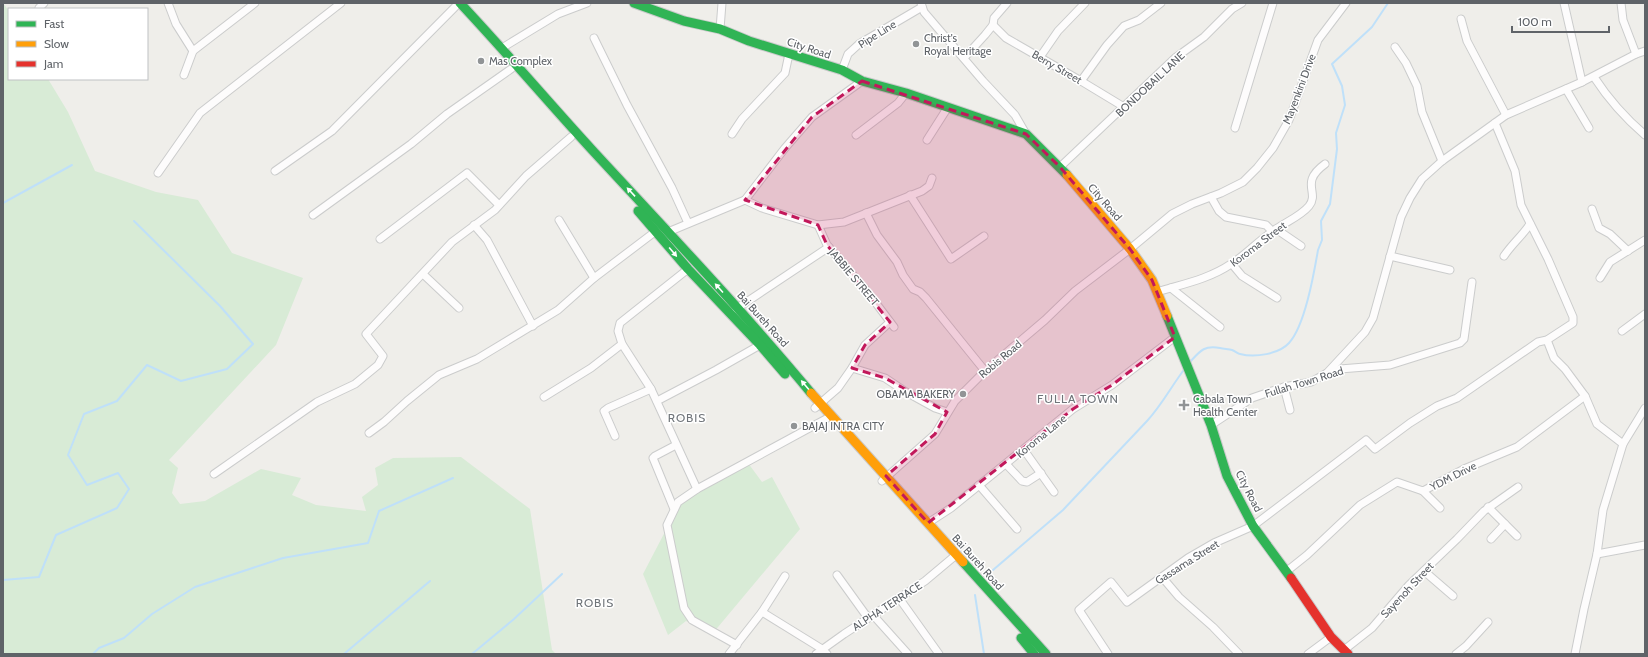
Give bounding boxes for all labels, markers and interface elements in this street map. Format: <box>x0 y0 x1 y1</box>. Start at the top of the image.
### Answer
legend <box>8 8 148 80</box>
scale bar <box>1512 8 1609 34</box>
text: 100 m <box>1518 14 1552 29</box>
text: Fast <box>44 16 64 31</box>
street label: Pipe Line <box>855 17 899 51</box>
place label: Christ's Royal Heritage <box>924 31 992 58</box>
street label: City Road <box>785 34 833 62</box>
text: Slow <box>44 36 69 51</box>
marker: Christ's Royal Heritage <box>911 39 921 49</box>
street label: Berry Street <box>1029 47 1085 87</box>
street label: BONDOBAIL LANE <box>1112 48 1188 120</box>
street label: Mayenkini Drive <box>1279 52 1319 126</box>
place label: Mas Complex <box>489 54 553 68</box>
text: Jam <box>43 56 63 71</box>
marker: Mas Complex <box>476 56 486 66</box>
street label: City Road <box>1085 180 1125 224</box>
one-way arrow <box>626 187 636 197</box>
street label: Koroma Street <box>1227 218 1289 270</box>
street label: JABBIE STREET <box>825 245 882 309</box>
one-way arrow <box>669 247 678 257</box>
one-way arrow <box>715 283 724 292</box>
street label: Bai Bureh Road <box>734 288 792 350</box>
street label: Robis Road <box>976 337 1024 381</box>
street label: Fullah Town Road <box>1263 363 1345 401</box>
one-way arrow <box>801 380 810 390</box>
place label: OBAMA BAKERY <box>877 387 956 401</box>
marker: OBAMA BAKERY <box>958 389 968 399</box>
district label: FULLA TOWN <box>1037 391 1119 406</box>
place label: Cabala Town Health Center <box>1193 392 1258 419</box>
marker: Cabala Town Health Center <box>1178 399 1190 411</box>
district label: ROBIS <box>668 410 706 425</box>
street label: Koroma Lane <box>1013 411 1069 461</box>
place label: BAJAJ INTRA CITY <box>802 419 885 433</box>
marker: BAJAJ INTRA CITY <box>789 421 799 431</box>
street label: YDM Drive <box>1427 458 1479 494</box>
street label: City Road <box>1233 468 1265 514</box>
street label: Bai Bureh Road <box>949 531 1007 593</box>
street label: Gassama Street <box>1152 537 1222 587</box>
street label: Sayenoh Street <box>1378 559 1437 621</box>
street label: ALPHA TERRACE <box>849 578 925 634</box>
district label: ROBIS <box>576 595 614 610</box>

